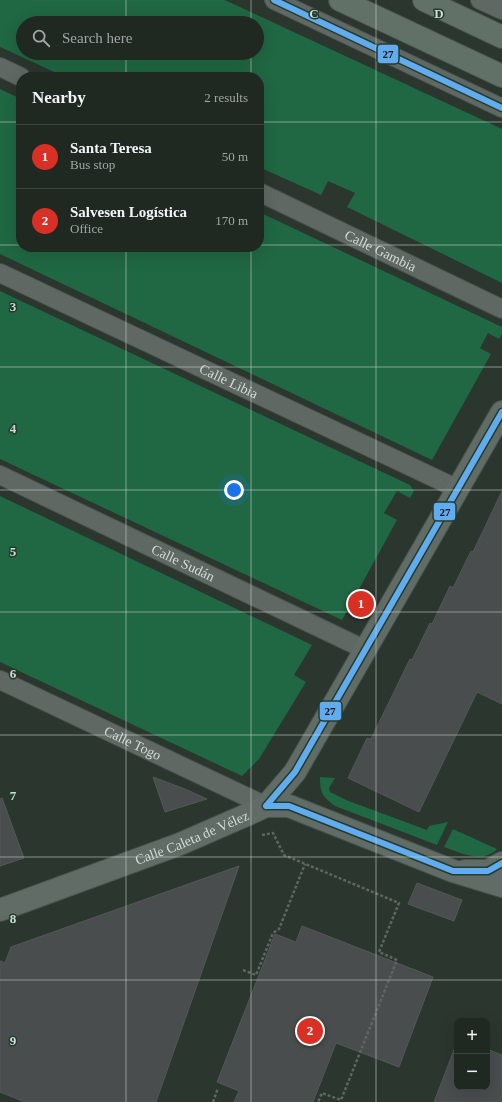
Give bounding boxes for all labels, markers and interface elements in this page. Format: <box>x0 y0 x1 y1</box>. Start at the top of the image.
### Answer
text: C <box>309 6 319 21</box>
text: D <box>434 6 444 21</box>
search box <box>16 16 264 60</box>
icon: search <box>30 27 52 49</box>
text: Search here <box>62 30 132 46</box>
line badge: 27 <box>377 44 399 64</box>
text: 27 <box>383 48 394 60</box>
text: Nearby <box>32 88 86 107</box>
text: 2 results <box>204 90 248 105</box>
text: Santa Teresa <box>70 140 152 156</box>
text: 1 <box>42 149 48 164</box>
text: 50 m <box>222 149 248 164</box>
text: Bus stop <box>70 157 115 172</box>
text: Salvesen Logística <box>70 204 187 220</box>
text: 2 <box>42 213 48 228</box>
text: 170 m <box>215 213 248 228</box>
text: Office <box>70 221 103 236</box>
street label: Calle Gambia <box>342 227 419 275</box>
text: 3 <box>10 299 17 314</box>
street label: Calle Libia <box>197 361 261 402</box>
text: 4 <box>10 421 17 436</box>
your location <box>224 480 244 500</box>
line badge: 27 <box>433 502 456 521</box>
text: 27 <box>440 506 451 518</box>
street label: Calle Sudán <box>149 542 217 584</box>
text: 5 <box>10 544 17 559</box>
pin: 1 <box>348 589 374 619</box>
text: 6 <box>10 666 17 681</box>
line badge: 27 <box>319 701 342 721</box>
text: 27 <box>325 705 336 717</box>
street label: Calle Togo <box>102 723 164 763</box>
text: 7 <box>10 788 17 803</box>
street label: Calle Caleta de Vélez <box>133 808 251 868</box>
text: 8 <box>10 911 17 926</box>
pin: 2 <box>297 1016 323 1046</box>
map controls <box>454 1018 490 1090</box>
button: + <box>454 1018 490 1054</box>
text: 9 <box>10 1033 17 1048</box>
button: − <box>454 1054 490 1090</box>

